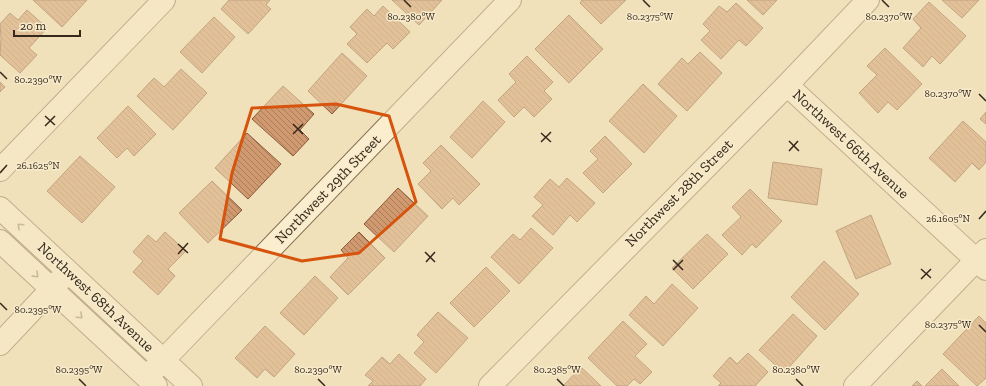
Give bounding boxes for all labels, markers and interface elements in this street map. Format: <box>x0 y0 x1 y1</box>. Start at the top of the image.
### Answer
text: 80.2380°W <box>387 11 435 23</box>
text: 80.2375°W <box>627 11 674 23</box>
text: 80.2370°W <box>866 11 913 23</box>
scale bar <box>14 12 80 38</box>
text: 20 m <box>20 19 47 33</box>
text: 80.2390°W <box>14 74 62 86</box>
street label: Northwest 66th Avenue <box>789 85 913 203</box>
text: 80.2370°W <box>925 88 972 100</box>
street label: Northwest 29th Street <box>271 130 385 247</box>
street label: Northwest 28th Street <box>621 135 737 251</box>
text: 26.1625°N <box>16 160 60 172</box>
text: 26.1605°N <box>926 213 971 225</box>
one-way arrow <box>17 224 24 231</box>
street label: Northwest 68th Avenue <box>34 238 158 356</box>
one-way arrow <box>31 270 39 278</box>
text: 80.2395°W <box>15 304 62 316</box>
one-way arrow <box>76 311 83 318</box>
text: 80.2375°W <box>925 319 972 331</box>
text: 80.2395°W <box>56 364 103 376</box>
text: 80.2390°W <box>294 364 342 376</box>
text: 80.2385°W <box>534 364 581 376</box>
text: 80.2380°W <box>772 364 820 376</box>

